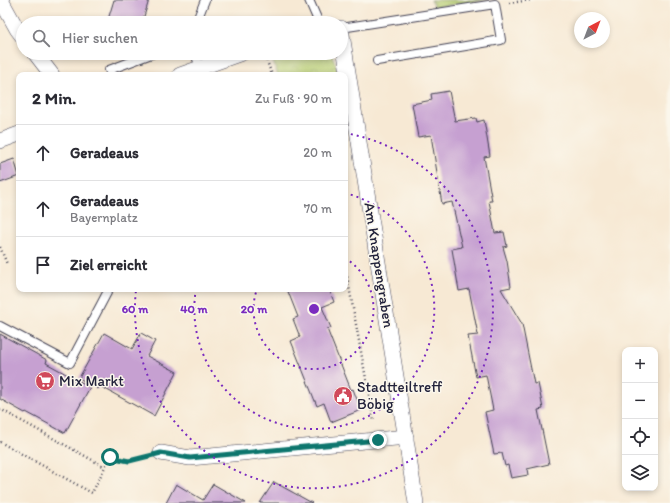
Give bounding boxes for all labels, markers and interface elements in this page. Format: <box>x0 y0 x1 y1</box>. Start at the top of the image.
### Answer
north arrow <box>574 12 610 48</box>
search box <box>16 16 348 60</box>
icon: search <box>30 27 52 49</box>
text: Hier suchen <box>62 29 138 47</box>
text: 2 Min. <box>32 88 76 108</box>
text: Zu Fuß · 90 m <box>255 91 332 106</box>
icon: ahead <box>32 142 54 164</box>
text: Geradeaus <box>70 144 139 162</box>
text: 20 m <box>303 145 332 160</box>
text: Geradeaus <box>70 192 139 210</box>
icon: ahead <box>32 198 54 220</box>
text: 70 m <box>304 201 332 216</box>
street label: Am Knappengraben <box>360 201 398 330</box>
text: Bayernplatz <box>70 210 138 225</box>
icon: arrive <box>32 254 54 276</box>
text: Ziel erreicht <box>70 256 147 274</box>
text: 60 m <box>122 302 149 316</box>
text: 40 m <box>180 302 209 316</box>
text: 20 m <box>241 302 268 316</box>
centre of rings <box>307 302 321 316</box>
map controls <box>622 347 658 491</box>
button: + <box>622 347 658 383</box>
supermarket icon: Mix Markt <box>34 370 56 392</box>
place label: Mix Markt <box>59 372 124 390</box>
place label: Stadtteiltreff Böbig <box>357 378 442 413</box>
button: − <box>622 383 658 419</box>
public building icon: Stadtteiltreff Böbig <box>332 385 354 407</box>
button: locate <box>622 419 658 455</box>
route end <box>369 431 387 449</box>
route start <box>101 448 119 466</box>
button: layers <box>622 455 658 491</box>

